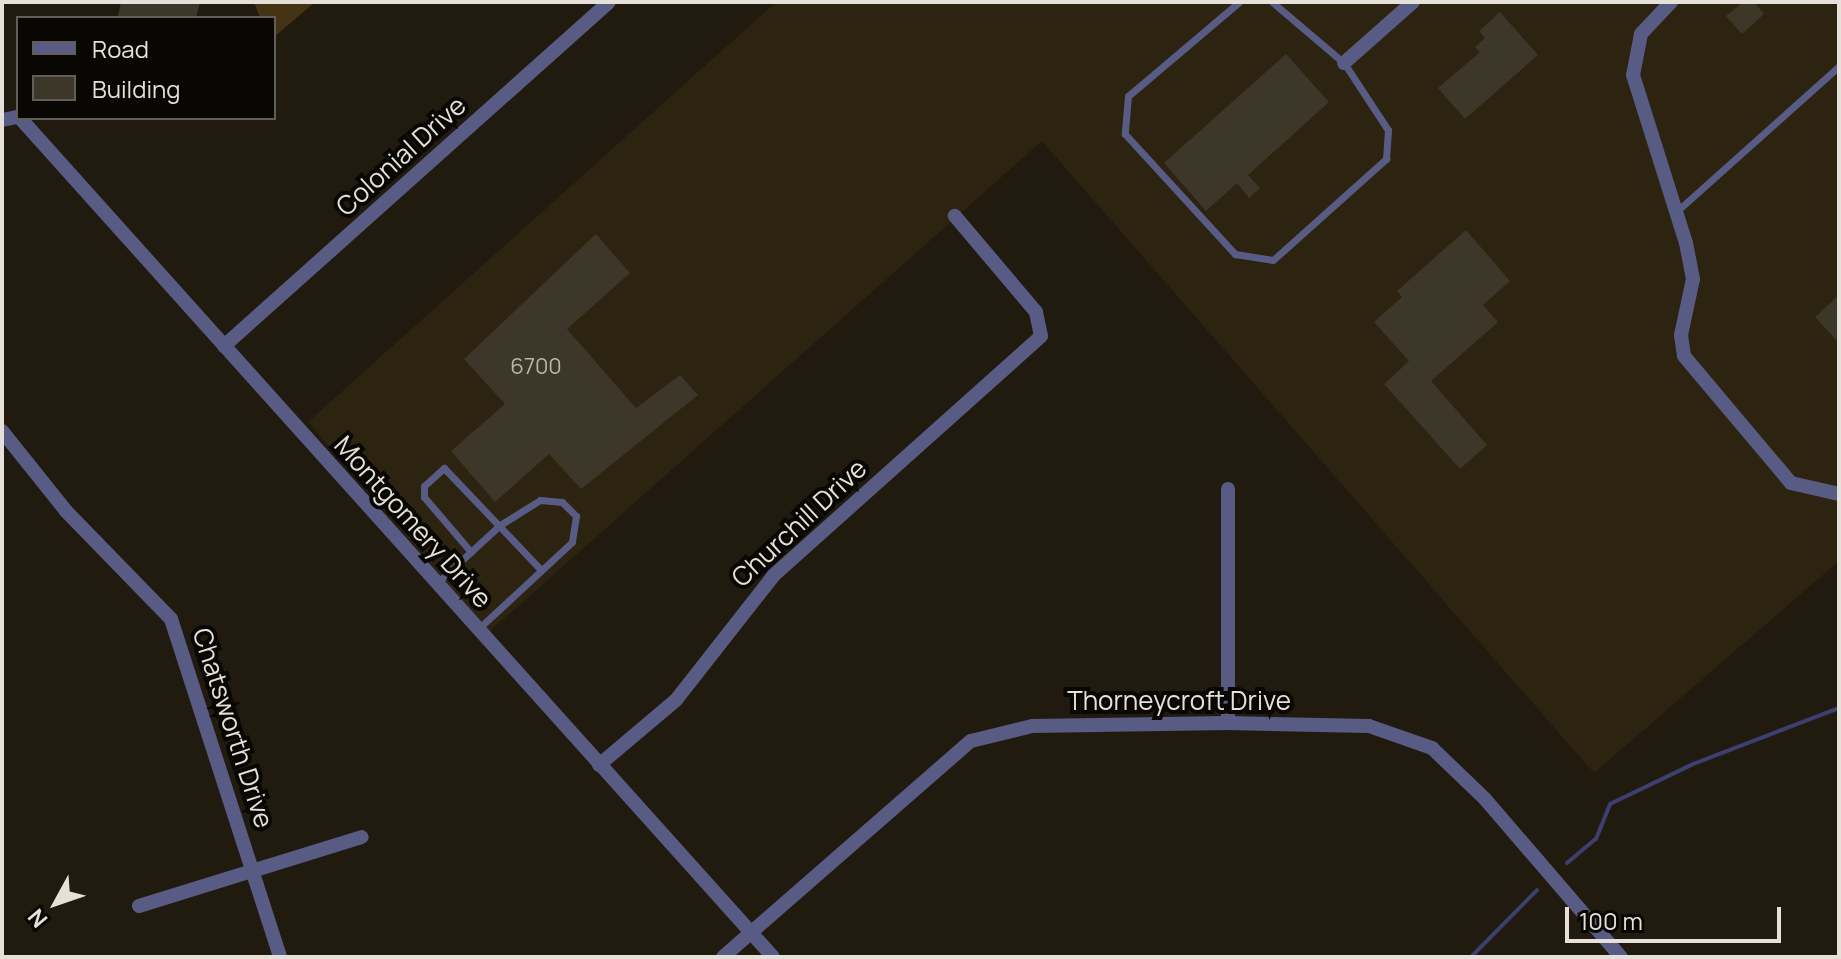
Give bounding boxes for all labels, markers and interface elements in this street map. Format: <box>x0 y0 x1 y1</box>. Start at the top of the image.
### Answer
legend <box>16 16 276 120</box>
text: Road <box>92 32 149 65</box>
text: Building <box>92 72 180 105</box>
street label: Colonial Drive <box>330 90 472 222</box>
house number: 6700 <box>510 354 562 380</box>
street label: Montgomery Drive <box>328 430 498 614</box>
street label: Churchill Drive <box>725 453 873 593</box>
street label: Chatsworth Drive <box>186 624 280 832</box>
street label: Thorneycroft Drive <box>1067 685 1291 717</box>
north arrow <box>16 863 96 943</box>
scale bar <box>1569 891 1785 941</box>
text: N <box>21 903 54 934</box>
text: 100 m <box>1579 904 1643 937</box>

